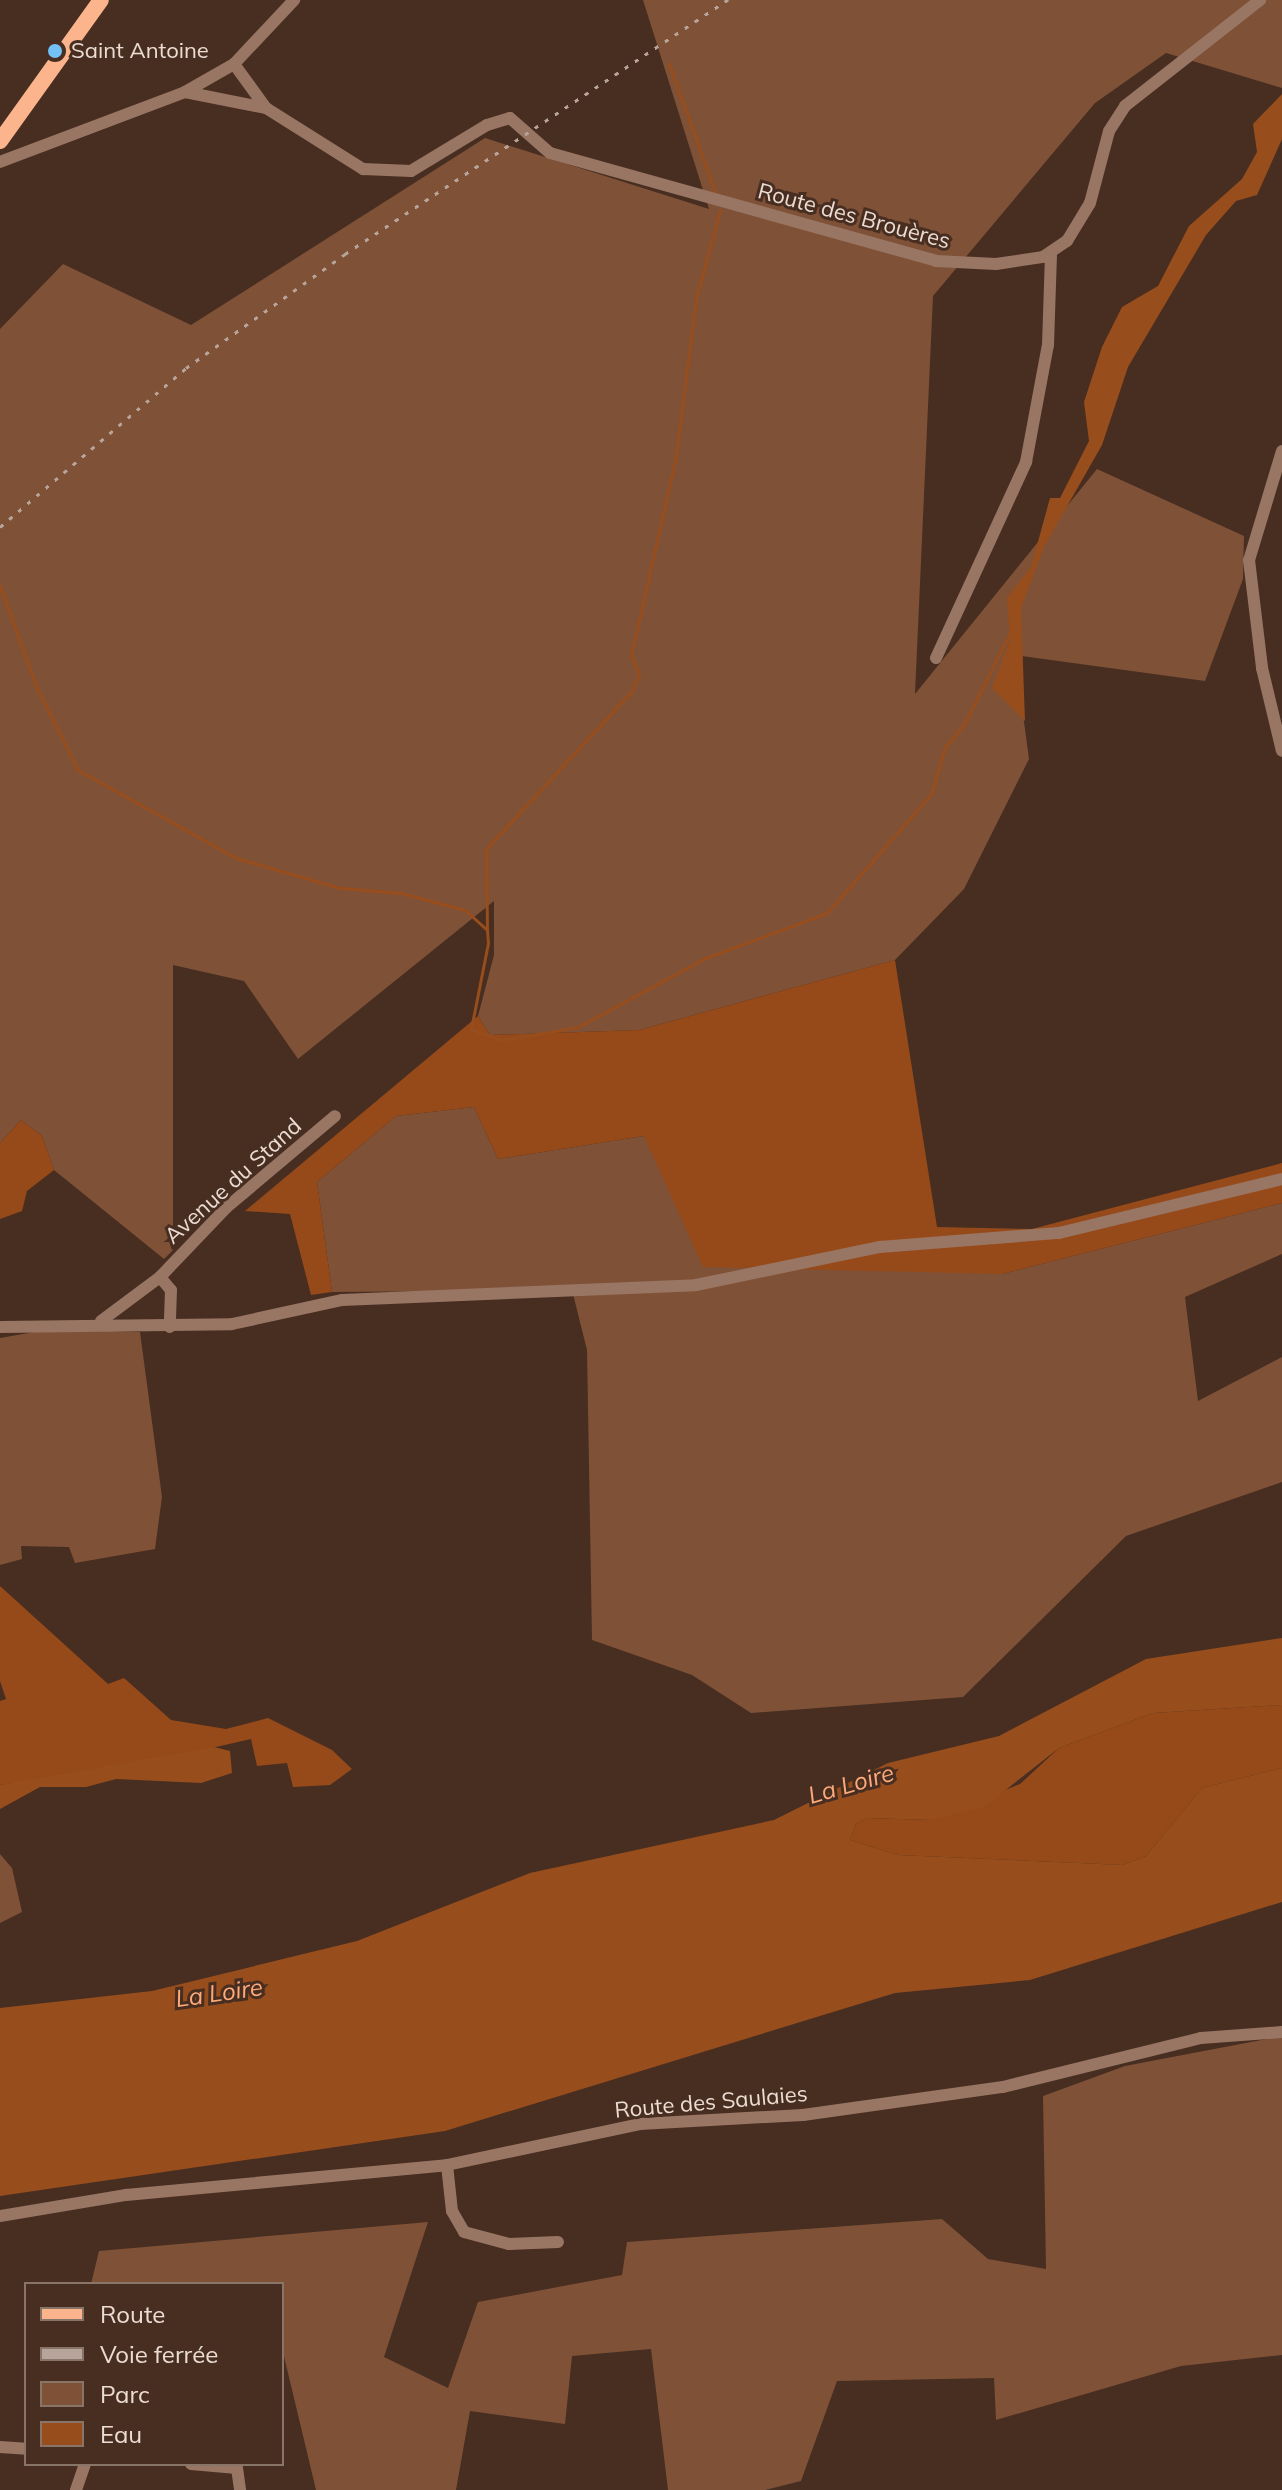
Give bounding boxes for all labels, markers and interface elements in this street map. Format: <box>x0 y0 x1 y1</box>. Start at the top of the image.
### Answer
place label: Saint Antoine <box>71 38 209 64</box>
marker: Saint Antoine <box>46 42 64 60</box>
street label: Route des Brouères <box>755 178 953 254</box>
street label: Avenue du Stand <box>159 1113 307 1249</box>
water label: La Loire <box>805 1758 897 1810</box>
water label: La Loire <box>174 1973 264 2013</box>
street label: Route des Saulaies <box>613 2080 809 2124</box>
legend <box>24 2282 284 2466</box>
text: Route <box>100 2299 165 2329</box>
text: Voie ferrée <box>100 2339 218 2369</box>
text: Parc <box>100 2379 150 2409</box>
text: Eau <box>100 2419 142 2449</box>

